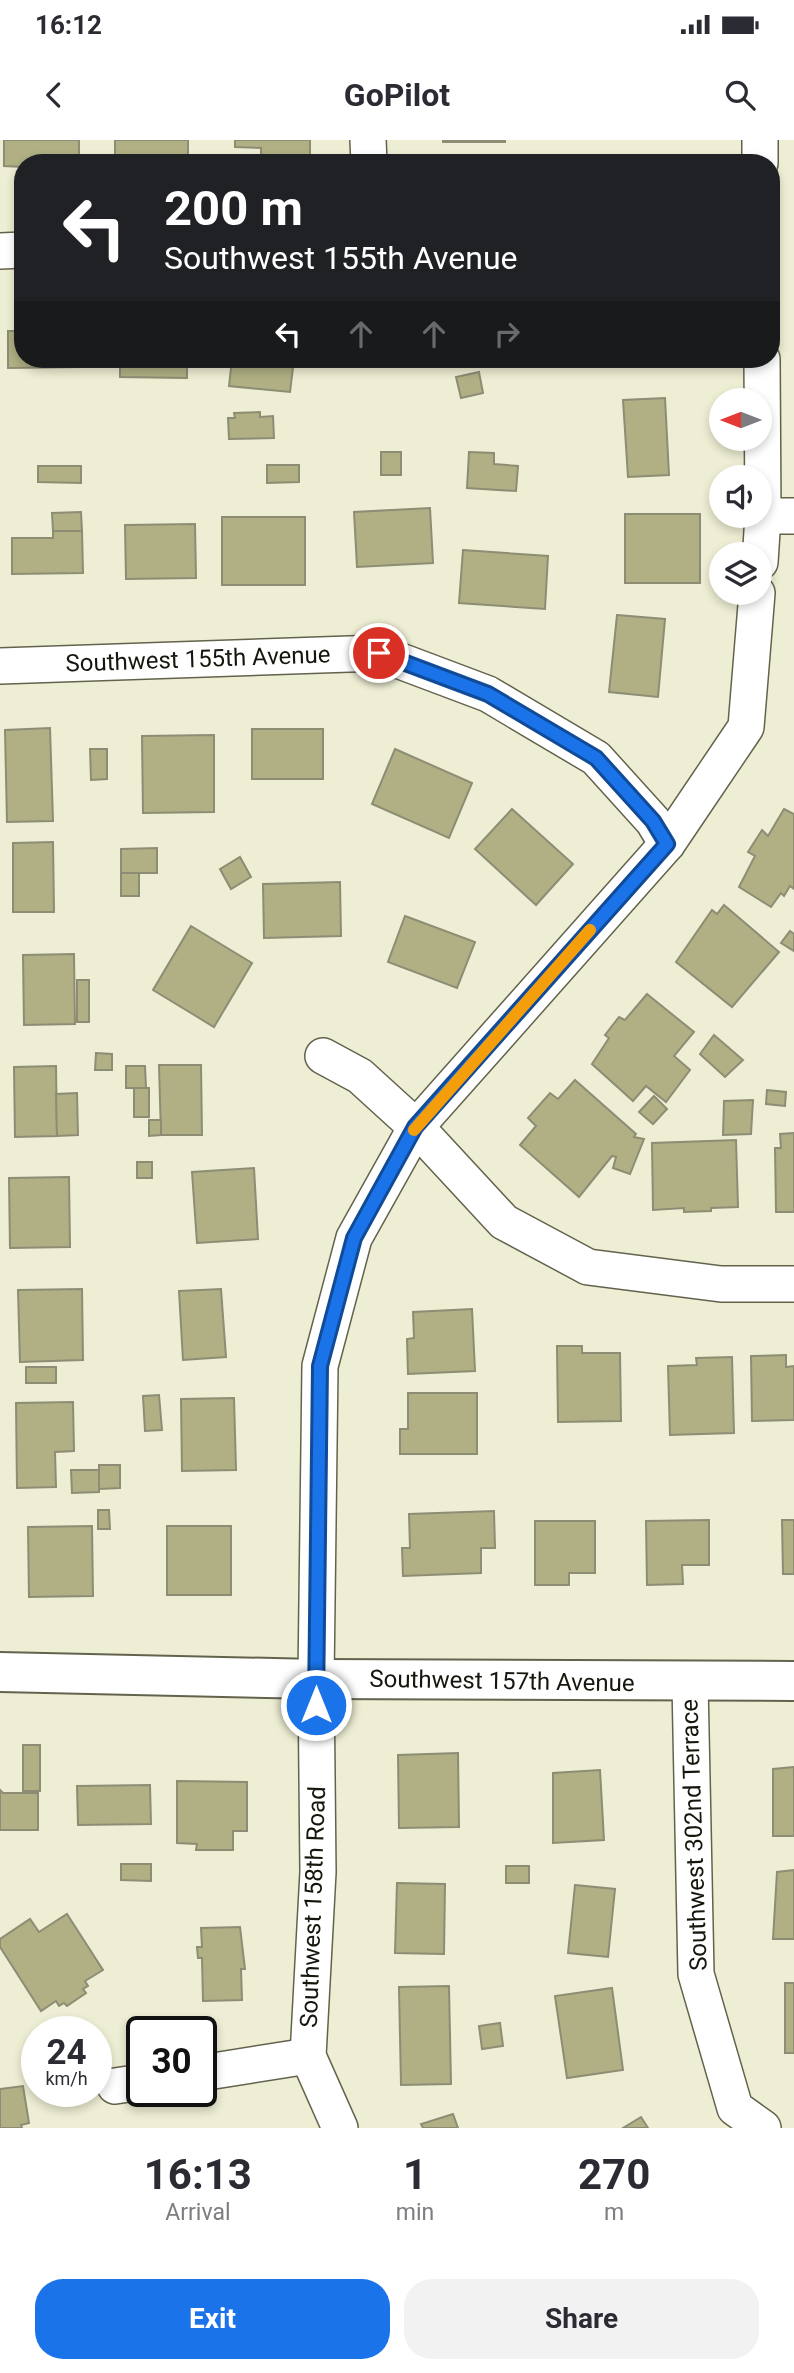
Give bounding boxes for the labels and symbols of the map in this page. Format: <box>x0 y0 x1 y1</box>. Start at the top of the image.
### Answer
north arrow <box>709 388 772 452</box>
pin <box>349 623 409 683</box>
street label: Southwest 155th Avenue <box>65 640 331 678</box>
street label: Southwest 157th Avenue <box>369 1665 635 1697</box>
position arrow <box>279 1668 353 1742</box>
street label: Southwest 302nd Terrace <box>675 1699 713 1971</box>
street label: Southwest 158th Road <box>295 1786 331 2028</box>
speed limit sign: 30 <box>126 2016 217 2107</box>

